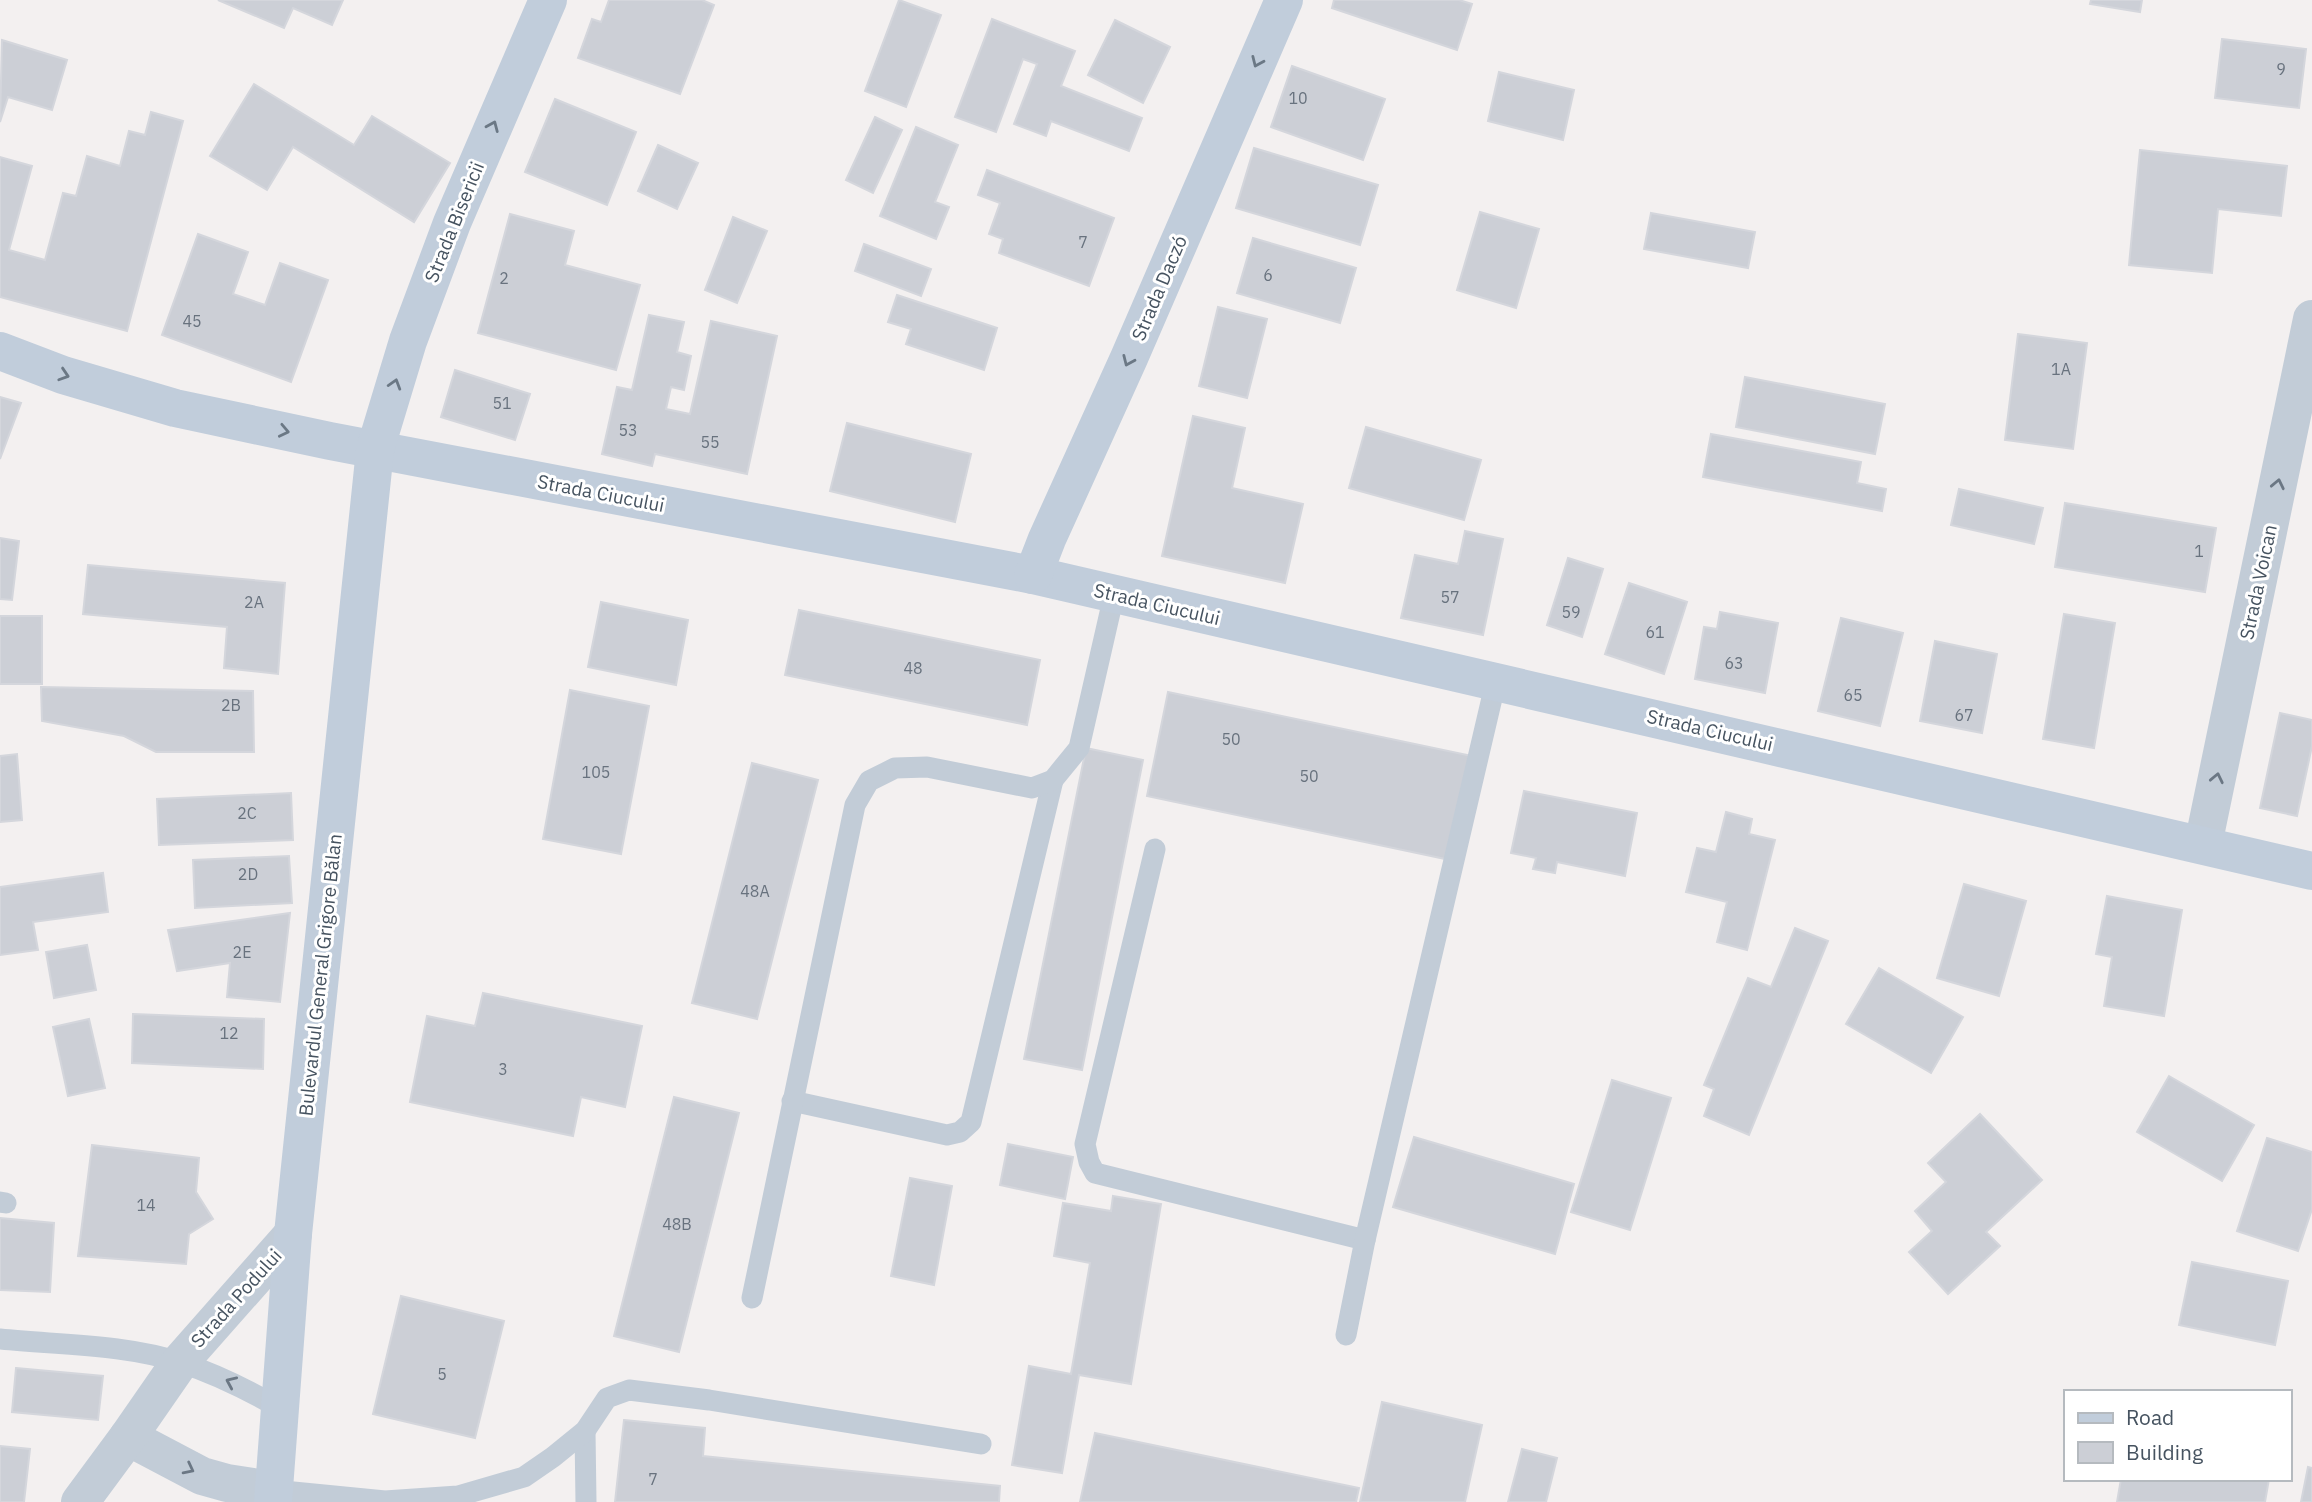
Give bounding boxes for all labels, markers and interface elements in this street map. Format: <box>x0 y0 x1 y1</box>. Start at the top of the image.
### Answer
one-way arrow <box>1251 55 1265 68</box>
house number: 9 <box>2276 59 2286 79</box>
house number: 10 <box>1288 88 1308 108</box>
one-way arrow <box>485 121 499 133</box>
street label: Strada Bisericii <box>419 158 489 286</box>
house number: 7 <box>1078 232 1088 252</box>
street label: Strada Daczó <box>1126 232 1192 344</box>
house number: 6 <box>1263 265 1273 285</box>
house number: 2 <box>499 268 509 288</box>
house number: 45 <box>182 311 202 331</box>
one-way arrow <box>1122 354 1136 366</box>
house number: 1A <box>2051 359 2071 379</box>
one-way arrow <box>57 367 70 381</box>
one-way arrow <box>386 379 401 391</box>
house number: 51 <box>492 393 512 413</box>
house number: 53 <box>618 420 638 440</box>
one-way arrow <box>278 422 290 437</box>
house number: 55 <box>700 432 720 452</box>
street label: Strada Ciucului <box>535 469 667 517</box>
one-way arrow <box>2270 478 2285 490</box>
street label: Strada Voican <box>2234 522 2282 642</box>
house number: 1 <box>2194 541 2204 561</box>
street label: Strada Ciucului <box>1092 578 1222 630</box>
house number: 57 <box>1440 587 1460 607</box>
house number: 2A <box>244 592 264 612</box>
house number: 59 <box>1561 602 1581 622</box>
house number: 61 <box>1645 622 1665 642</box>
house number: 63 <box>1724 653 1744 673</box>
house number: 48 <box>903 658 923 678</box>
house number: 65 <box>1843 685 1863 705</box>
house number: 2B <box>221 695 241 715</box>
street label: Strada Ciucului <box>1645 704 1775 756</box>
house number: 67 <box>1954 705 1974 725</box>
house number: 50 <box>1221 729 1241 749</box>
house number: 105 <box>582 762 610 782</box>
house number: 50 <box>1299 766 1319 786</box>
one-way arrow <box>2209 772 2224 784</box>
house number: 2C <box>237 803 257 823</box>
street label: Bulevardul General Grigore Bălan <box>293 833 347 1117</box>
house number: 2D <box>238 864 258 884</box>
house number: 48A <box>740 881 770 901</box>
house number: 2E <box>233 942 251 962</box>
house number: 12 <box>219 1023 239 1043</box>
house number: 3 <box>498 1059 508 1079</box>
house number: 14 <box>136 1195 156 1215</box>
house number: 48B <box>662 1214 692 1234</box>
street label: Strada Podului <box>185 1244 287 1352</box>
house number: 5 <box>437 1364 447 1384</box>
one-way arrow <box>226 1376 238 1390</box>
legend <box>2064 1390 2291 1481</box>
text: Road <box>2126 1403 2174 1431</box>
text: Building <box>2126 1438 2203 1466</box>
one-way arrow <box>182 1461 194 1475</box>
house number: 7 <box>648 1469 658 1489</box>

